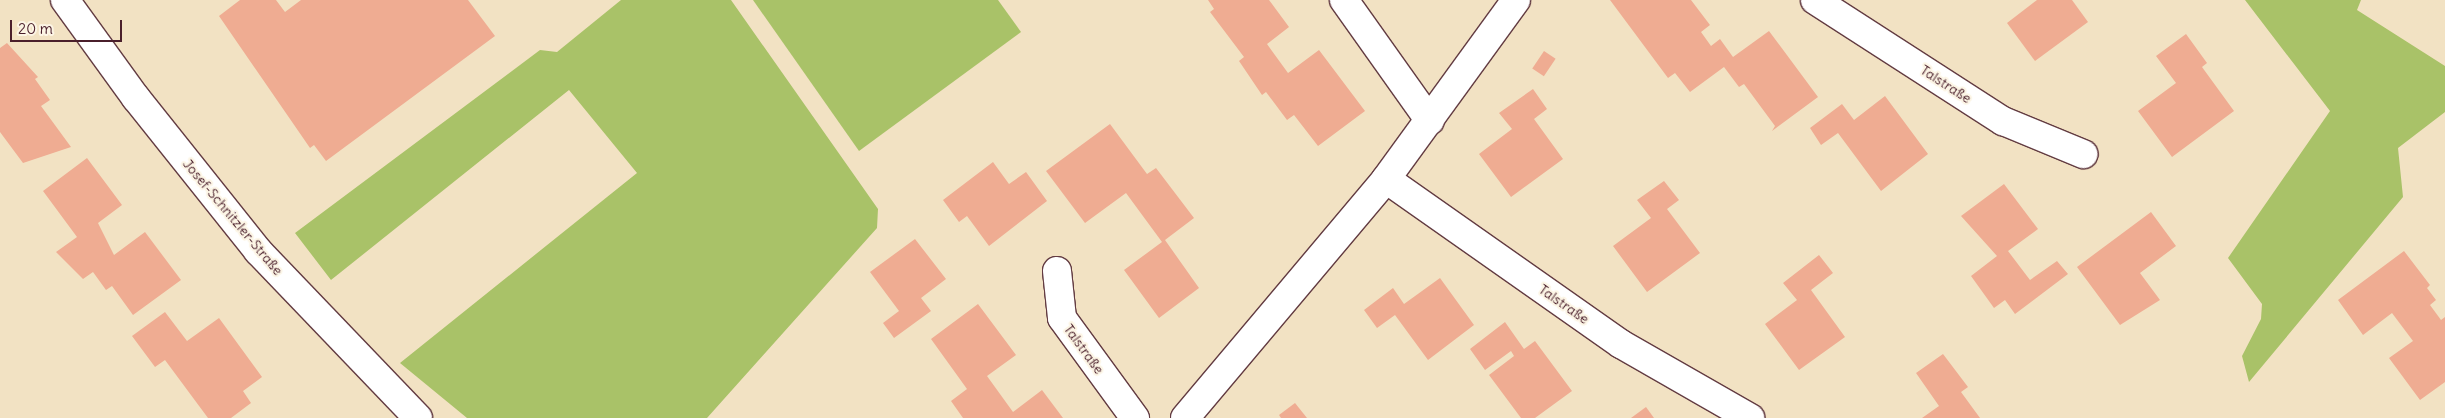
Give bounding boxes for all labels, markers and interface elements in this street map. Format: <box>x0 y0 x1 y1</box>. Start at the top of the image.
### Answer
scale bar <box>12 10 125 42</box>
text: 20 m <box>18 19 53 38</box>
street label: Talstraße <box>1917 61 1975 107</box>
street label: Josef-Schnitzler-Straße <box>180 156 286 278</box>
street label: Talstraße <box>1536 281 1592 327</box>
street label: Talstraße <box>1060 321 1108 377</box>

